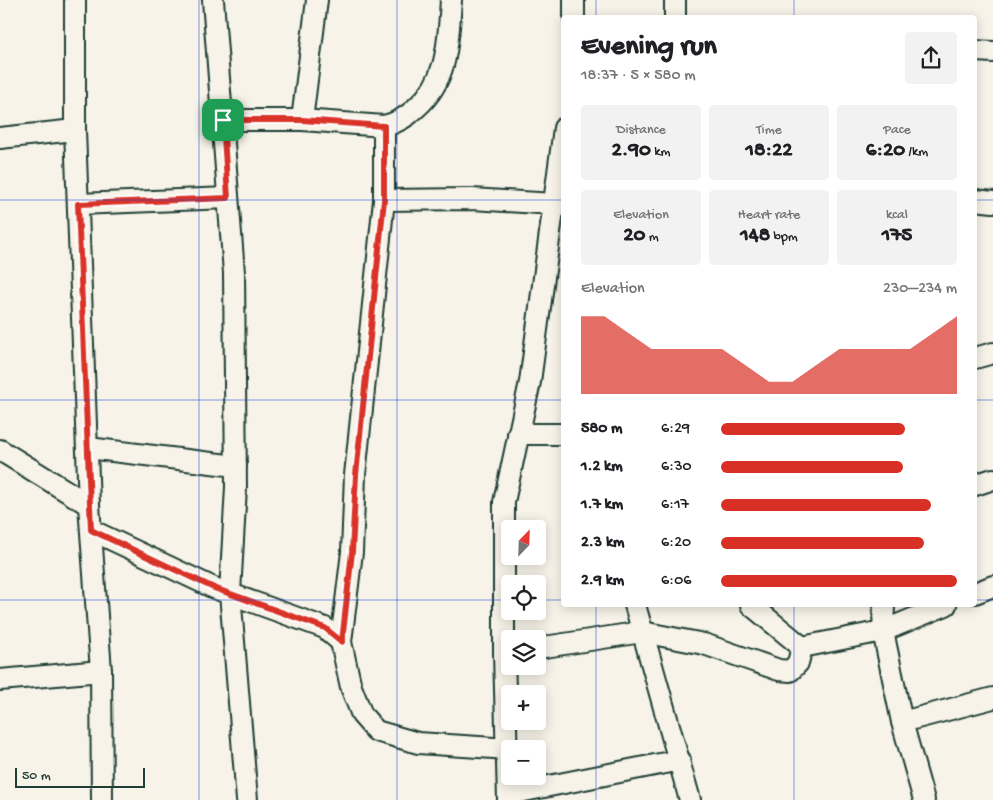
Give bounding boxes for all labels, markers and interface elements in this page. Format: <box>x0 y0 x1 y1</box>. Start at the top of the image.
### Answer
text: Evening run <box>581 31 717 64</box>
button: share <box>905 32 957 84</box>
text: 18:37 · 5 × 580 m <box>581 67 696 86</box>
pin <box>202 99 244 141</box>
icon: arrive <box>209 106 237 134</box>
text: Distance <box>616 122 666 139</box>
text: Time <box>756 122 782 139</box>
text: Pace <box>883 122 911 139</box>
text: 2.90 <box>612 139 651 164</box>
text: 18:22 <box>745 139 793 164</box>
text: 6:20 <box>866 139 905 164</box>
text: km <box>651 144 670 161</box>
text: /km <box>905 144 928 161</box>
text: Elevation <box>613 207 669 224</box>
text: Heart rate <box>738 207 800 224</box>
text: kcal <box>886 207 908 224</box>
text: 20 <box>623 224 645 249</box>
text: 148 <box>740 224 770 249</box>
text: 175 <box>882 224 912 249</box>
text: m <box>645 229 659 246</box>
text: bpm <box>770 229 798 246</box>
text: Elevation <box>581 280 645 299</box>
text: 230–234 m <box>883 280 957 299</box>
text: 580 m <box>581 420 622 439</box>
text: 6:29 <box>661 420 690 439</box>
text: 1.2 km <box>581 458 623 477</box>
text: 6:30 <box>661 458 692 477</box>
text: 1.7 km <box>581 496 623 515</box>
text: 6:17 <box>661 496 689 515</box>
north arrow <box>501 520 546 565</box>
map controls <box>501 520 546 785</box>
text: 2.3 km <box>581 534 624 553</box>
text: 6:20 <box>661 534 691 553</box>
text: 2.9 km <box>581 572 624 591</box>
text: 6:06 <box>661 572 691 591</box>
button: locate <box>501 575 546 620</box>
button: layers <box>501 630 546 675</box>
button: + <box>501 685 546 730</box>
button: − <box>501 740 546 785</box>
scale bar <box>15 765 145 788</box>
text: 50 m <box>22 768 51 785</box>

